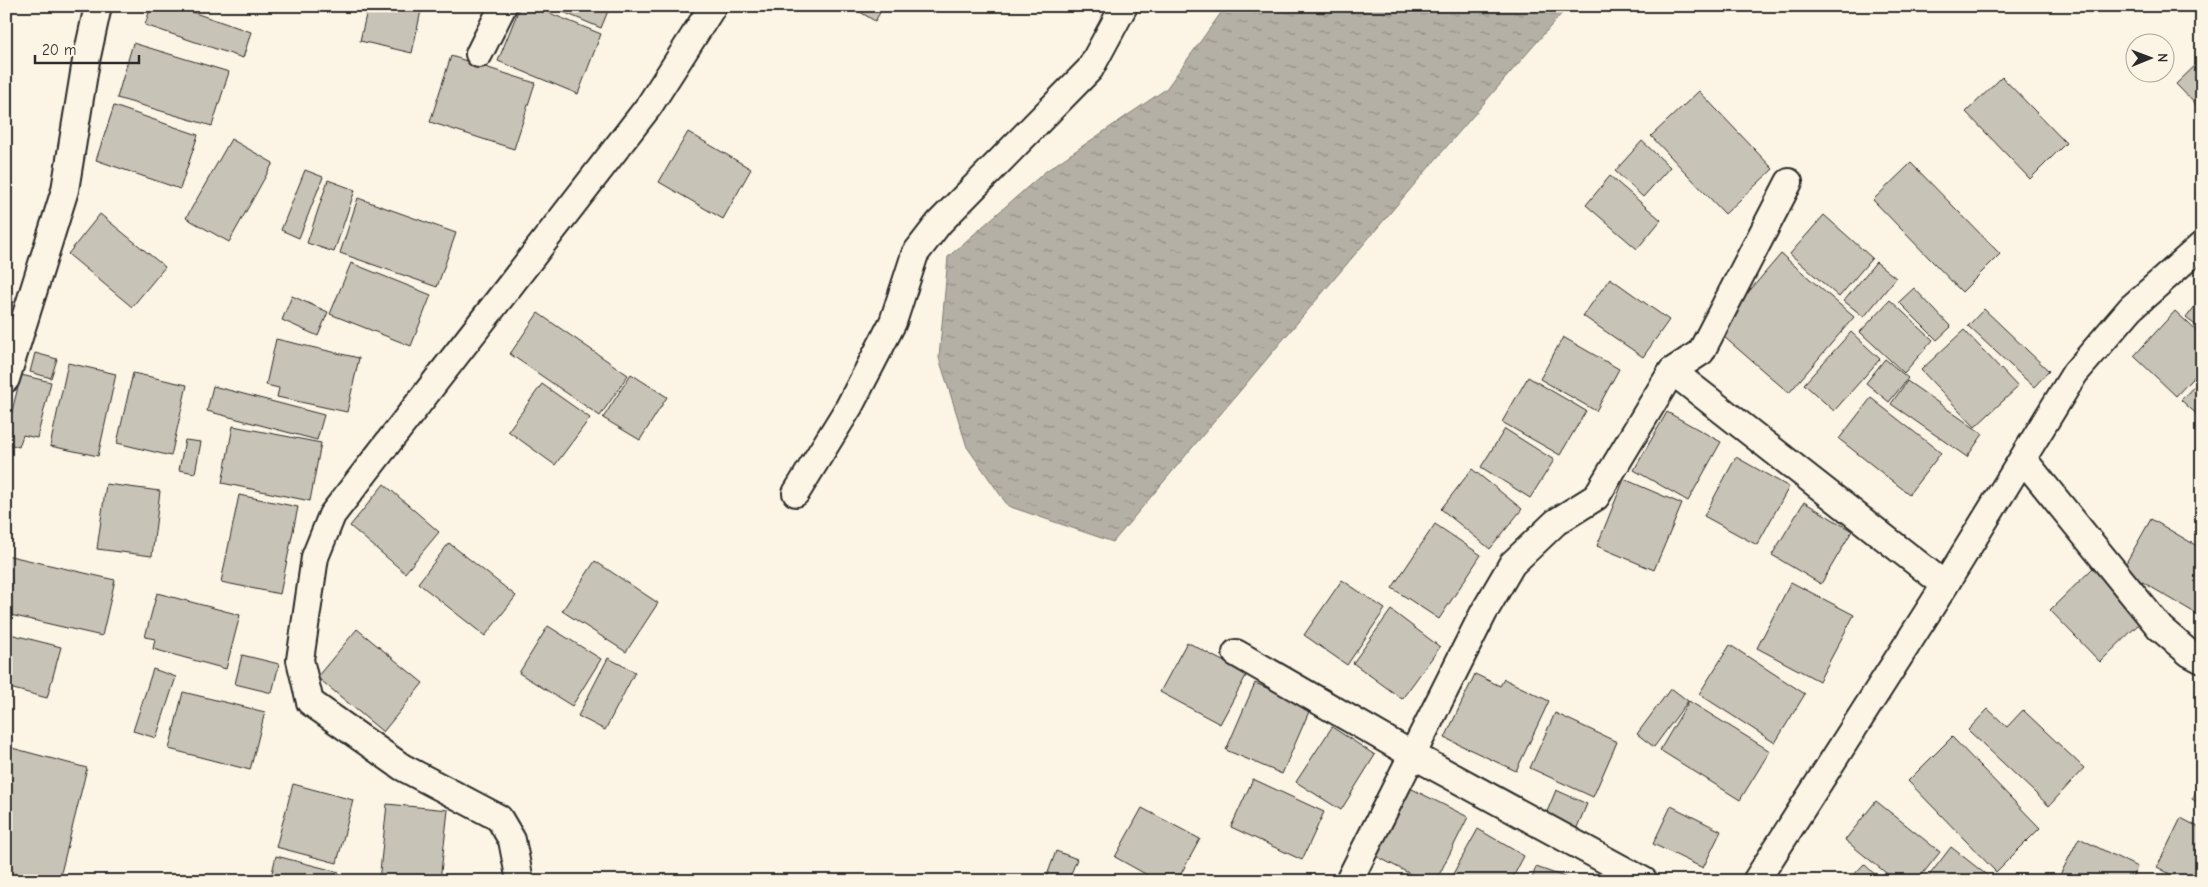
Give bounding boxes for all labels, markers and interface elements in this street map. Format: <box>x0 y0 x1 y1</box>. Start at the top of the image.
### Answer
scale bar <box>35 32 139 64</box>
north arrow <box>2126 32 2176 82</box>
text: 20 m <box>42 41 76 59</box>
text: N <box>2154 53 2171 62</box>

